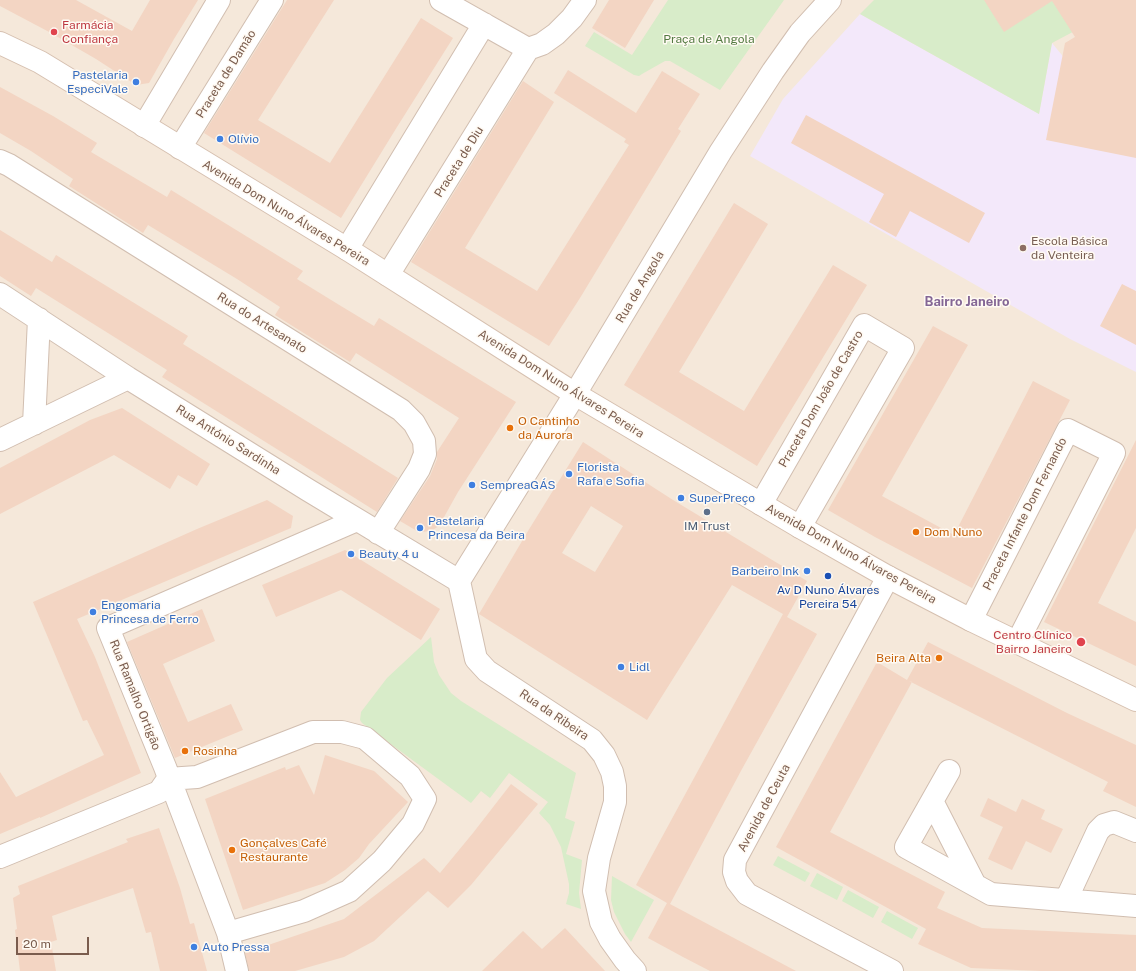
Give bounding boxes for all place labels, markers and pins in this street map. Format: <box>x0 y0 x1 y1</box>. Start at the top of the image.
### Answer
place label: Farmácia Confiança <box>62 18 118 46</box>
marker: Farmácia Confiança <box>49 27 59 37</box>
place label: Pastelaria EspeciVale <box>67 68 128 96</box>
marker: Pastelaria EspeciVale <box>131 77 141 87</box>
place label: Olívio <box>228 132 259 146</box>
marker: Olívio <box>215 134 225 144</box>
place label: Escola Básica da Venteira <box>1031 234 1108 262</box>
marker: Escola Básica da Venteira <box>1018 243 1028 253</box>
place label: O Cantinho da Aurora <box>518 414 580 442</box>
marker: O Cantinho da Aurora <box>505 423 515 433</box>
place label: Florista Rafa e Sofia <box>577 460 644 488</box>
marker: Florista Rafa e Sofia <box>564 469 574 479</box>
place label: SempreaGÁS <box>480 478 556 492</box>
marker: SempreaGÁS <box>467 480 477 490</box>
place label: SuperPreço <box>689 491 755 505</box>
marker: SuperPreço <box>676 493 686 503</box>
marker: IM Trust <box>702 507 712 517</box>
place label: Pastelaria Princesa da Beira <box>428 514 525 542</box>
place label: IM Trust <box>684 519 730 533</box>
marker: Pastelaria Princesa da Beira <box>415 523 425 533</box>
place label: Dom Nuno <box>924 525 982 539</box>
marker: Dom Nuno <box>911 527 921 537</box>
place label: Beauty 4 u <box>359 547 419 561</box>
marker: Beauty 4 u <box>346 549 356 559</box>
place label: Barbeiro Ink <box>731 564 799 578</box>
marker: Barbeiro Ink <box>802 566 812 576</box>
marker: Av D Nuno Álvares Pereira 54 <box>823 571 833 581</box>
place label: Av D Nuno Álvares Pereira 54 <box>777 583 879 611</box>
place label: Engomaria Princesa de Ferro <box>101 598 199 626</box>
marker: Engomaria Princesa de Ferro <box>88 607 98 617</box>
place label: Centro Clínico Bairro Janeiro <box>993 628 1072 656</box>
marker: Centro Clínico Bairro Janeiro <box>1075 636 1087 648</box>
place label: Beira Alta <box>876 651 931 665</box>
marker: Beira Alta <box>934 653 944 663</box>
place label: Lidl <box>629 660 650 674</box>
marker: Lidl <box>616 662 626 672</box>
place label: Rosinha <box>193 744 237 758</box>
marker: Rosinha <box>180 746 190 756</box>
place label: Gonçalves Café Restaurante <box>240 836 327 864</box>
marker: Gonçalves Café Restaurante <box>227 845 237 855</box>
place label: Auto Pressa <box>202 940 269 954</box>
marker: Auto Pressa <box>189 942 199 952</box>

